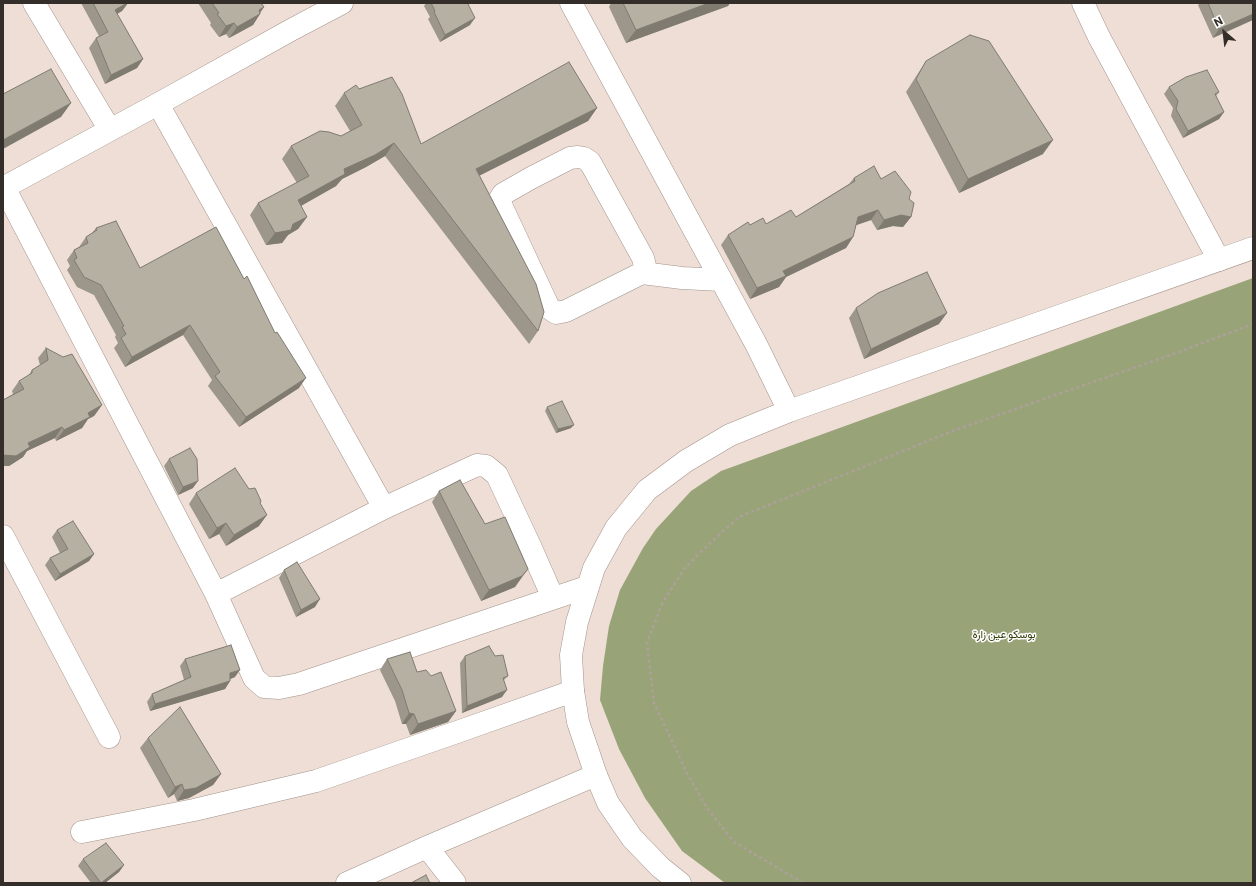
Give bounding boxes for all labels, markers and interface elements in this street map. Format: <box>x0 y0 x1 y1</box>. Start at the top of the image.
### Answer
north arrow <box>1204 12 1244 52</box>
text: N <box>1211 13 1225 29</box>
park label: بوسكو عين زارة <box>972 627 1036 641</box>

